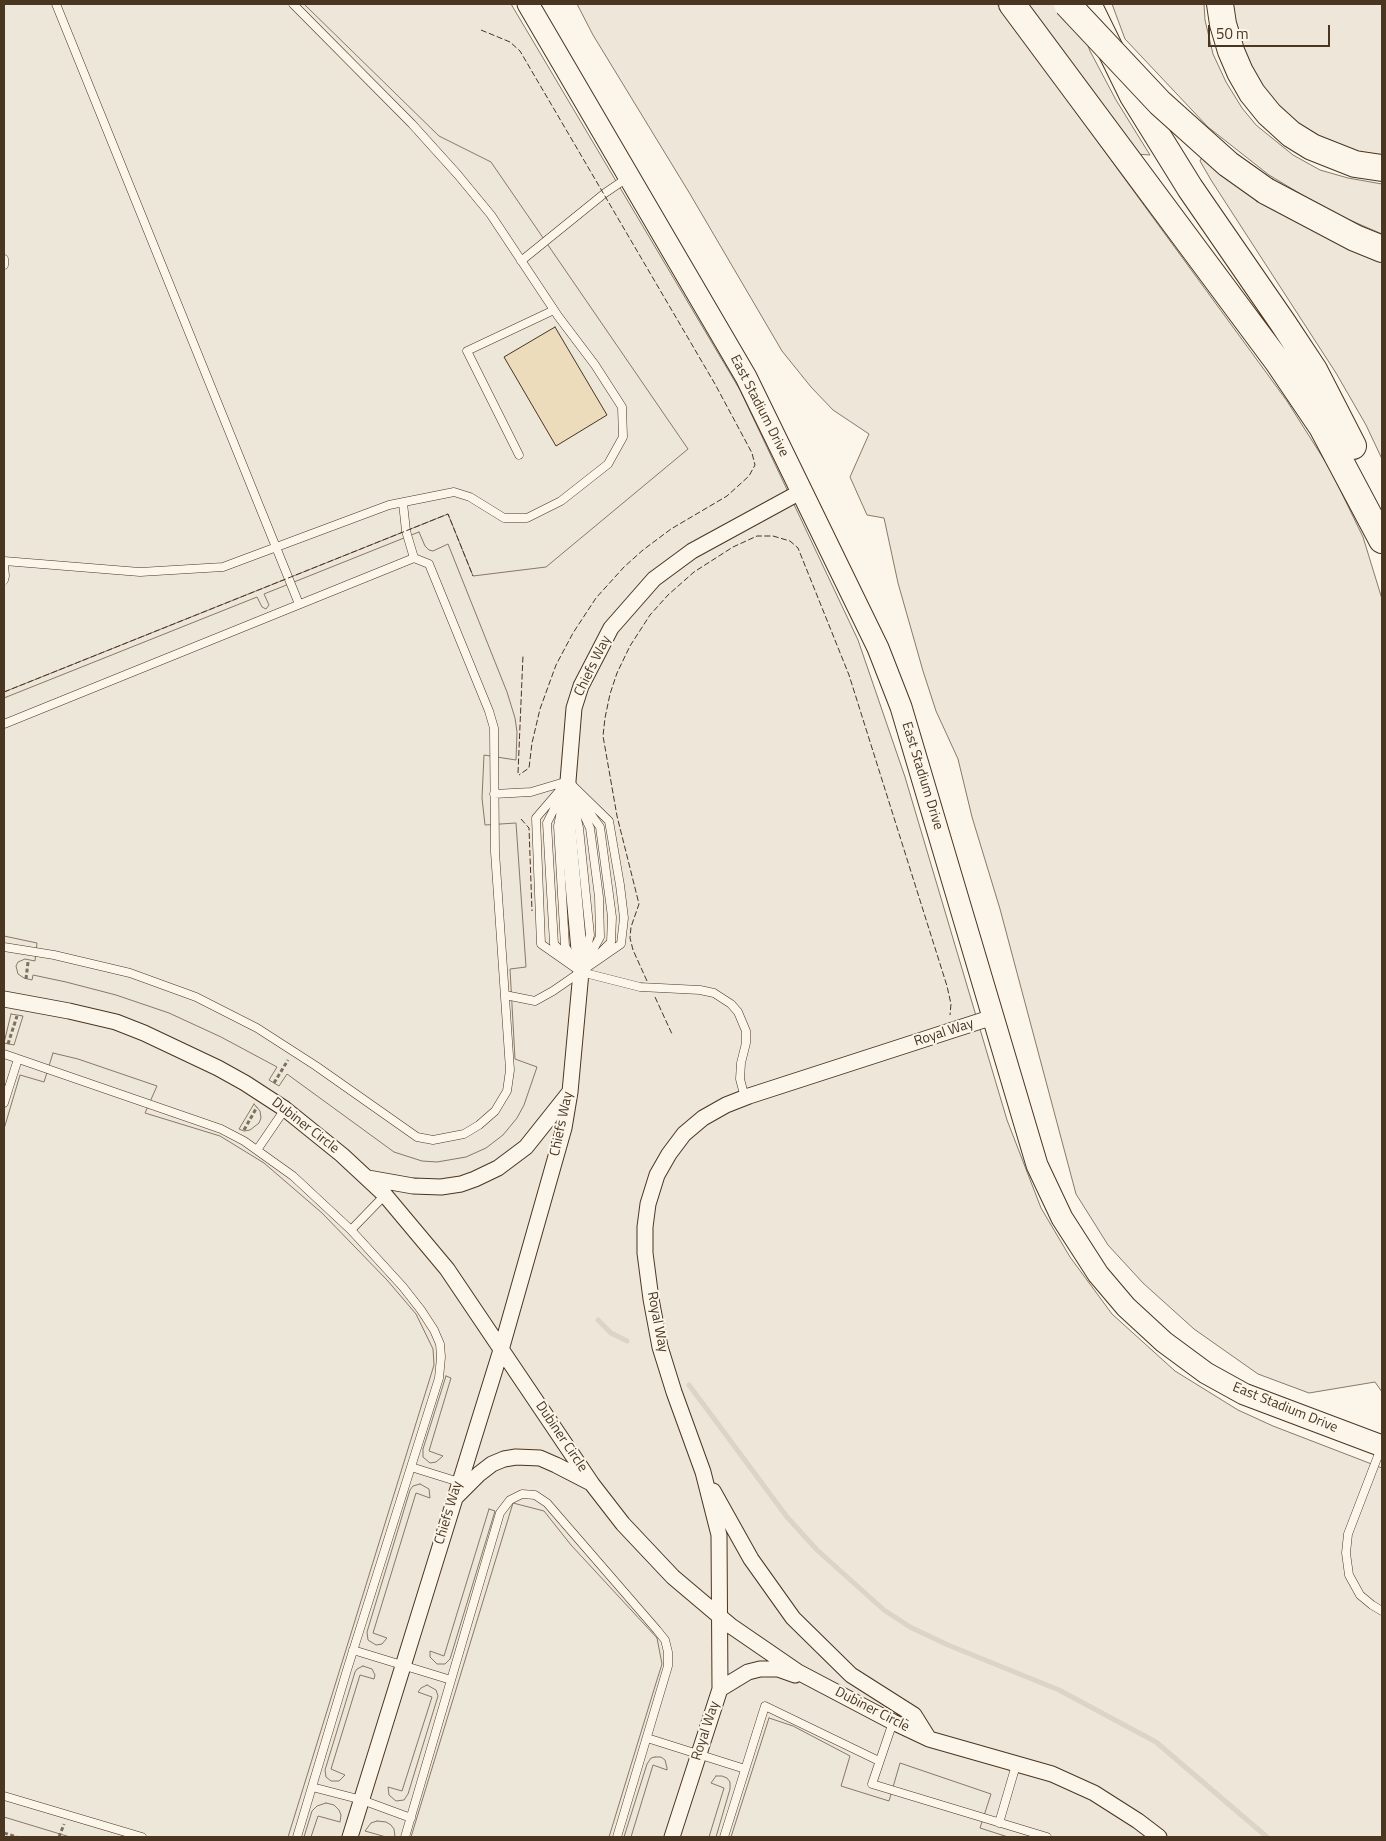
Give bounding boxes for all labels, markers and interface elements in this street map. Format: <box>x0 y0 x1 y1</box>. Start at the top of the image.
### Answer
scale bar <box>1211 15 1334 47</box>
text: 50 m <box>1216 22 1249 45</box>
street label: East Stadium Drive <box>726 352 792 460</box>
street label: Chiefs Way <box>571 633 615 699</box>
street label: East Stadium Drive <box>898 720 946 832</box>
street label: Royal Way <box>912 1015 976 1051</box>
street label: Chiefs Way <box>547 1090 577 1158</box>
street label: Dubiner Circle <box>268 1094 342 1158</box>
street label: Royal Way <box>643 1290 671 1354</box>
street label: East Stadium Drive <box>1230 1379 1340 1437</box>
street label: Dubiner Circle <box>531 1399 591 1475</box>
street label: Chiefs Way <box>431 1479 467 1547</box>
street label: Dubiner Circle <box>832 1684 912 1736</box>
street label: Royal Way <box>688 1699 724 1763</box>

